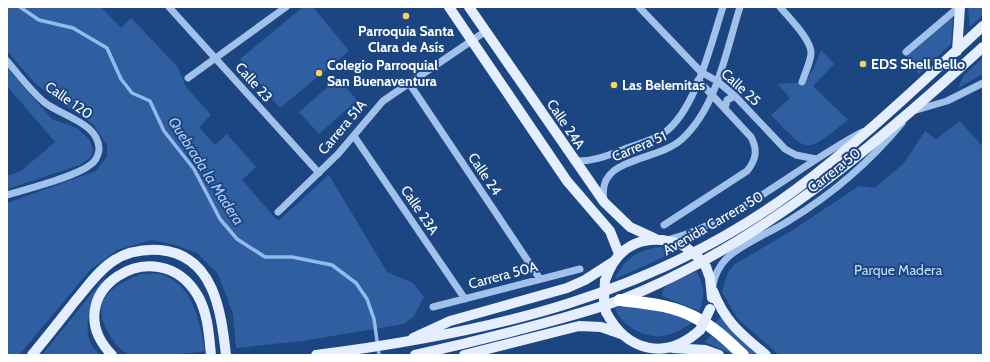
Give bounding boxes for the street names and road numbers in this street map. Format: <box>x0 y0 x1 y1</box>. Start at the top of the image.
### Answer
street label: Calle 23 <box>232 58 276 106</box>
street label: Calle 25 <box>717 65 765 109</box>
street label: Calle 120 <box>42 77 96 123</box>
street label: Carrera 51A <box>314 96 370 158</box>
street label: Calle 24A <box>543 96 589 153</box>
street label: Carrera 51 <box>609 126 669 166</box>
street label: Carrera 50 <box>804 143 864 196</box>
street label: Calle 24 <box>464 149 506 199</box>
street label: Calle 23A <box>397 182 443 238</box>
street label: Avenida Carrera 50 <box>659 187 767 259</box>
street label: Carrera 50A <box>466 257 540 293</box>

